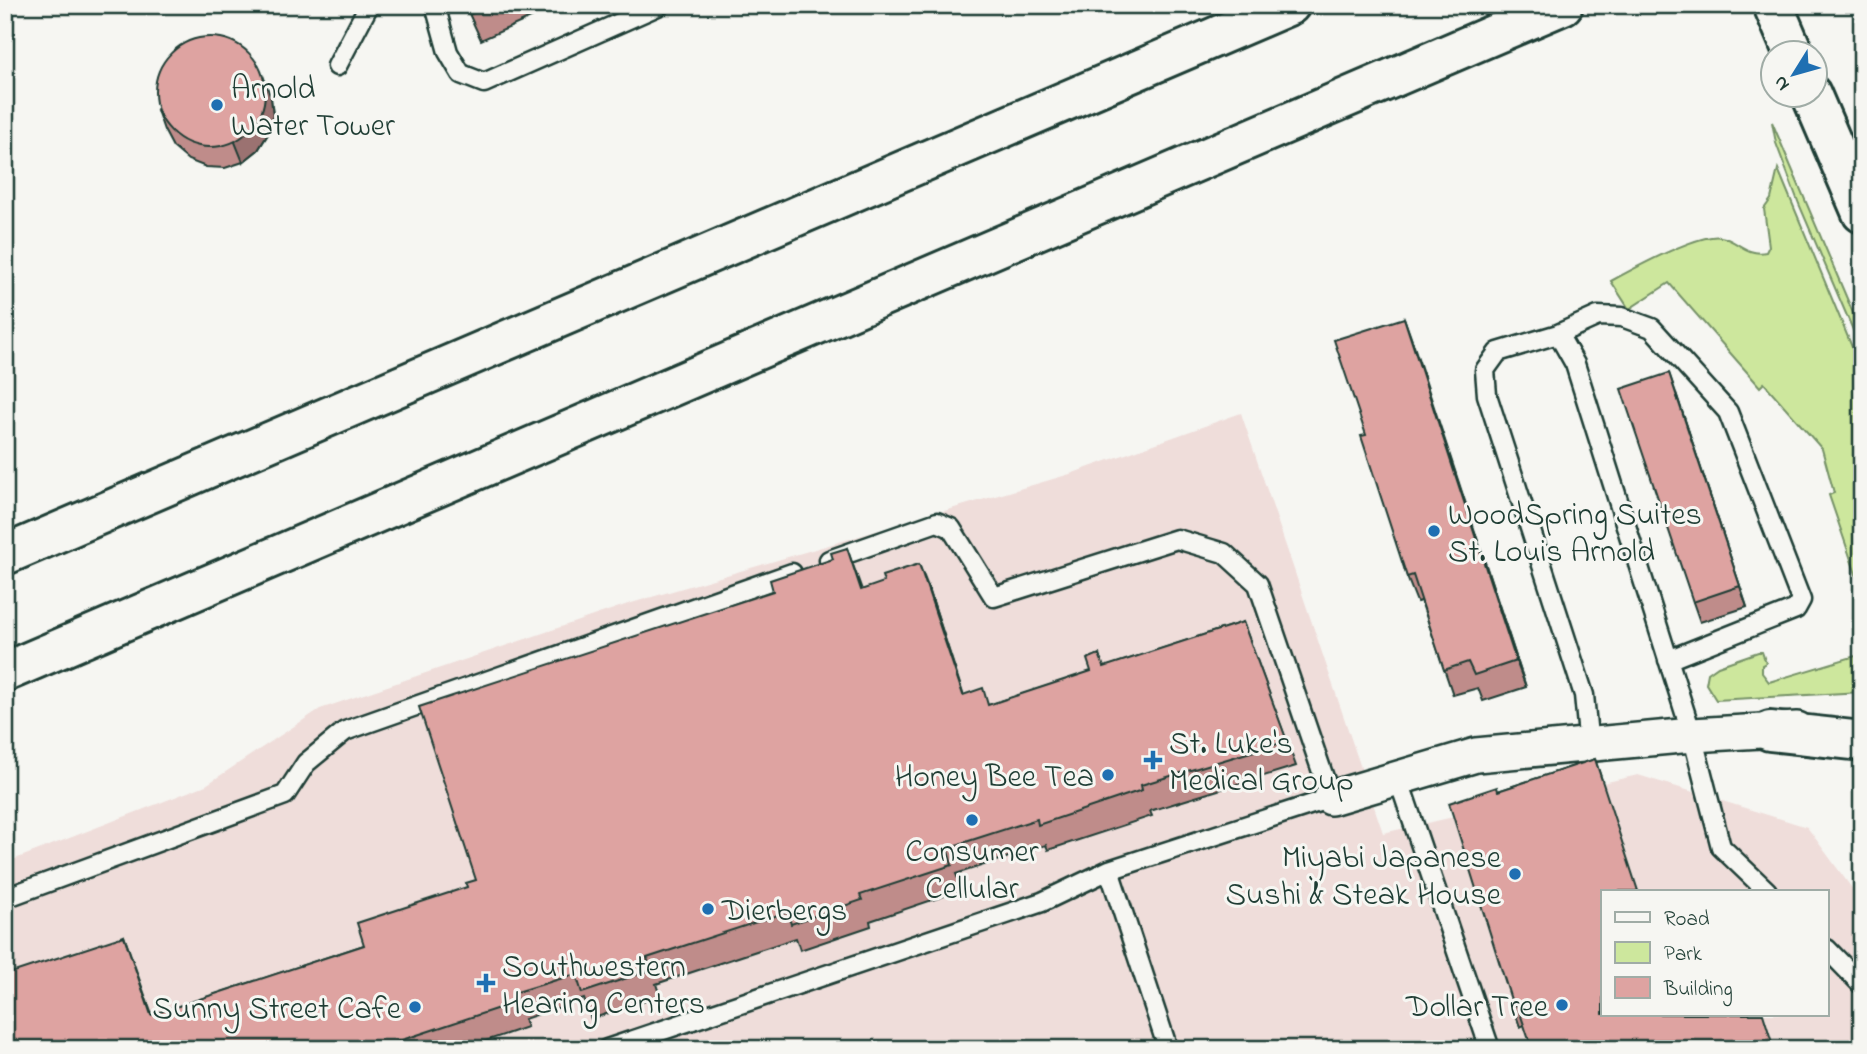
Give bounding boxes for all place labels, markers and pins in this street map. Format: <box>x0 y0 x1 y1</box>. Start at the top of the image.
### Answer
place label: Arnold Water Tower <box>231 67 395 151</box>
marker: Arnold Water Tower <box>209 97 225 113</box>
place label: WoodSpring Suites St. Louis Arnold <box>1448 493 1702 577</box>
marker: WoodSpring Suites St. Louis Arnold <box>1426 523 1442 539</box>
place label: St. Luke's Medical Group <box>1169 722 1354 806</box>
marker: St. Luke's Medical Group <box>1143 750 1163 770</box>
place label: Honey Bee Tea <box>895 755 1094 802</box>
marker: Honey Bee Tea <box>1100 767 1116 783</box>
marker: Consumer Cellular <box>964 812 980 828</box>
place label: Consumer Cellular <box>905 830 1039 914</box>
place label: Miyabi Japanese Sushi & Steak House <box>1225 836 1502 920</box>
marker: Miyabi Japanese Sushi & Steak House <box>1507 866 1523 882</box>
place label: Dierbergs <box>721 889 847 936</box>
marker: Dierbergs <box>700 901 716 917</box>
place label: Southwestern Hearing Centers <box>502 945 705 1029</box>
marker: Southwestern Hearing Centers <box>476 973 496 993</box>
place label: Dollar Tree <box>1405 985 1549 1032</box>
place label: Sunny Street Cafe <box>152 987 402 1034</box>
marker: Dollar Tree <box>1554 997 1570 1013</box>
marker: Sunny Street Cafe <box>407 999 423 1015</box>

